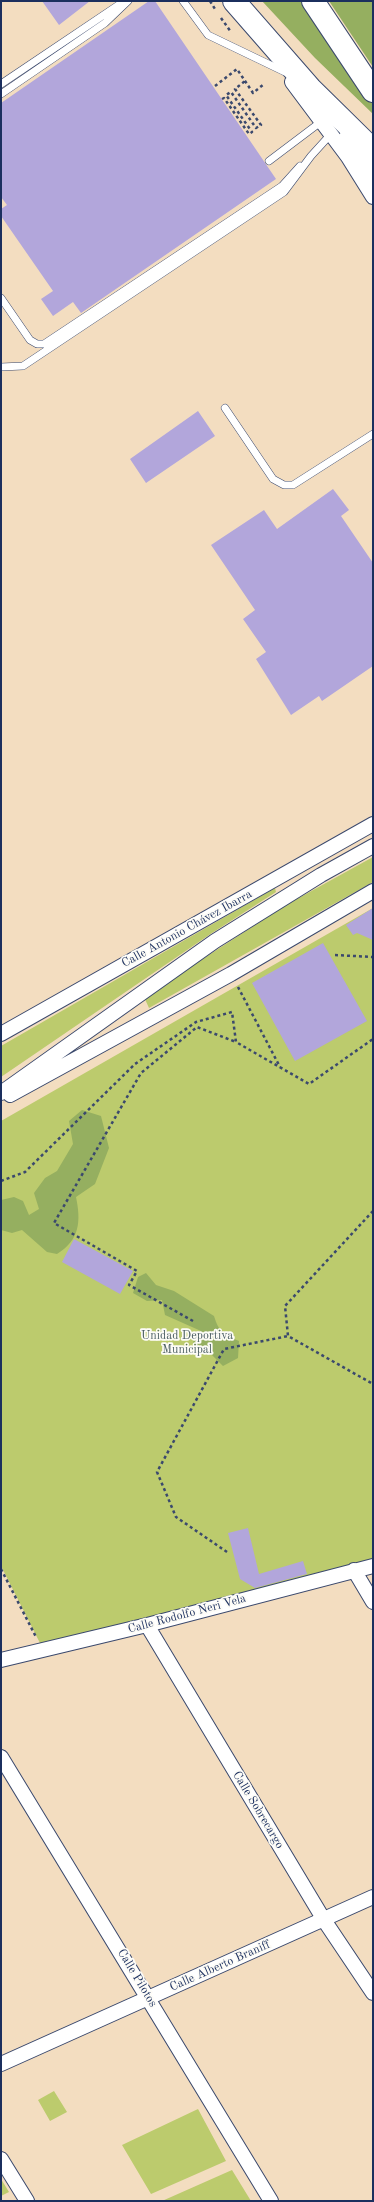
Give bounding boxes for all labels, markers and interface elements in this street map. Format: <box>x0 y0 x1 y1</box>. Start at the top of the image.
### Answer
street label: Calle Antonio Chávez Ibarra <box>119 887 255 971</box>
park label: Unidad Deportiva Municipal <box>141 1329 233 1357</box>
street label: Calle Rodolfo Neri Vela <box>126 1591 248 1637</box>
street label: Calle Sobrecargo <box>229 1769 287 1851</box>
street label: Calle Alberto Braniff <box>167 1937 273 1995</box>
street label: Calle Pilotos <box>114 1946 160 2010</box>

